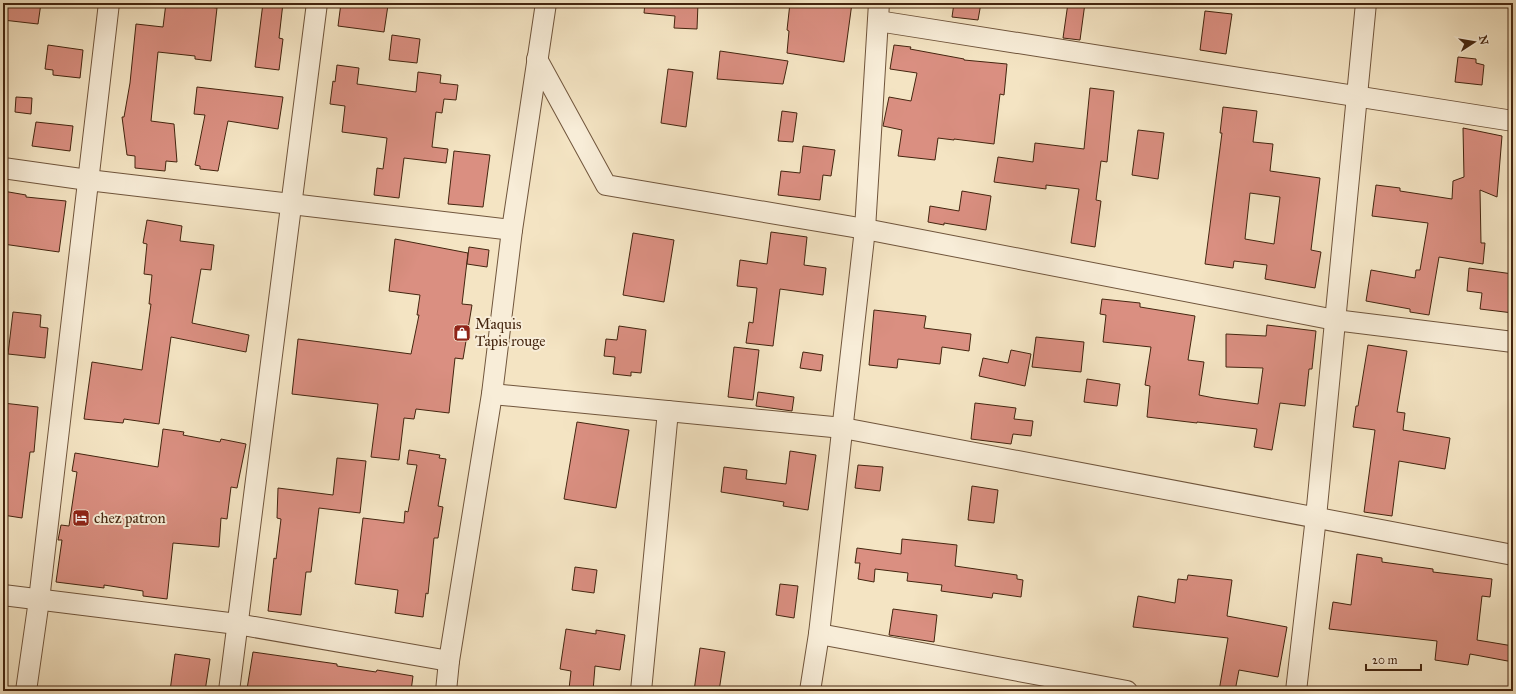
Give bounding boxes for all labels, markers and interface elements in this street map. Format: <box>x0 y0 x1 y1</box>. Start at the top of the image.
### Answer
north arrow <box>1454 22 1494 62</box>
text: N <box>1476 34 1491 47</box>
place label: Maquis Tapis rouge <box>475 315 546 350</box>
shop icon: Maquis Tapis rouge <box>452 323 472 343</box>
hotel icon: chez patron <box>71 508 91 528</box>
place label: chez patron <box>94 509 166 527</box>
scale bar <box>1366 646 1421 672</box>
text: 20 m <box>1372 653 1398 667</box>

